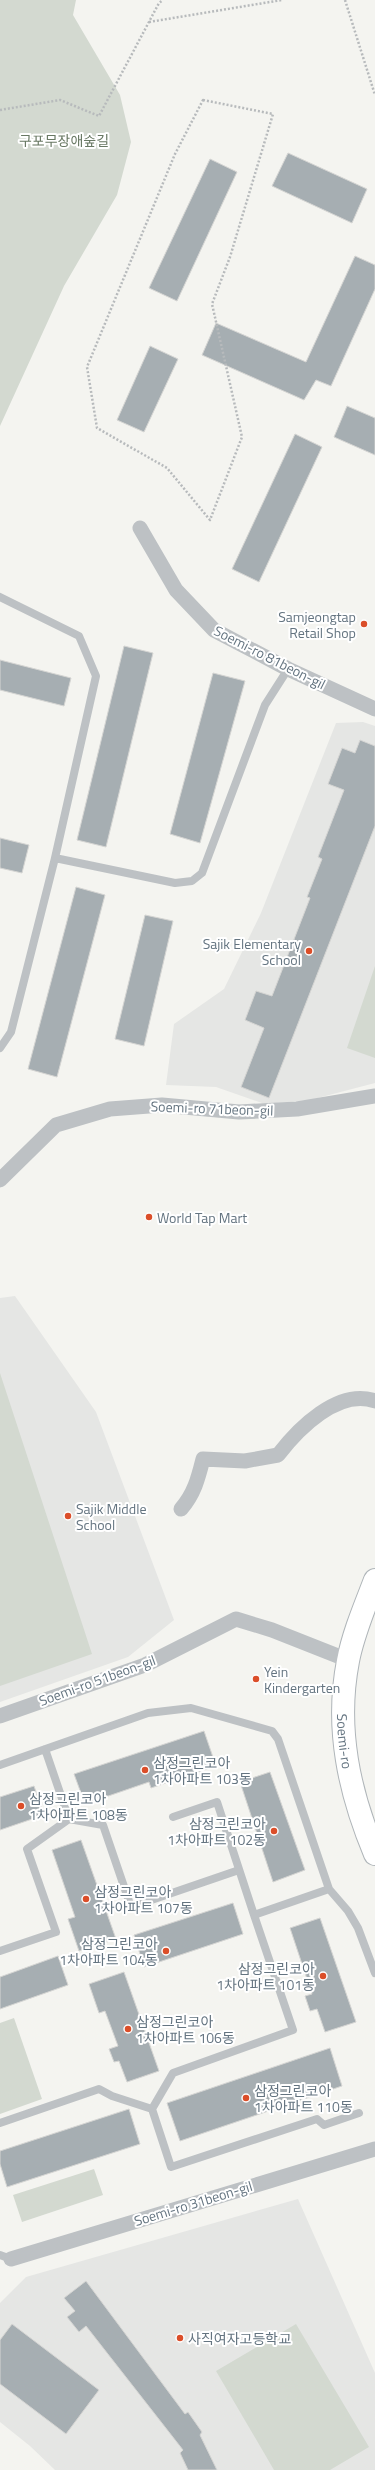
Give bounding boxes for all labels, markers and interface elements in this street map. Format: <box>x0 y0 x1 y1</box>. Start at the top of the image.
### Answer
park label: 구포무장애숲길 <box>19 130 109 151</box>
place label: Samjeongtap Retail Shop <box>278 606 356 643</box>
marker: Samjeongtap Retail Shop <box>359 619 369 629</box>
street label: Soemi-ro 81beon-gil <box>211 620 329 694</box>
place label: Sajik Elementary School <box>203 933 301 970</box>
marker: Sajik Elementary School <box>304 946 314 956</box>
street label: Soemi-ro 71beon-gil <box>150 1095 274 1121</box>
place label: World Tap Mart <box>157 1207 247 1228</box>
marker: World Tap Mart <box>144 1212 154 1222</box>
place label: Sajik Middle School <box>76 1498 146 1535</box>
marker: Sajik Middle School <box>63 1511 73 1521</box>
street label: Soemi-ro 51beon-gil <box>36 1649 158 1711</box>
place label: Yein Kindergarten <box>264 1661 340 1698</box>
marker: Yein Kindergarten <box>251 1674 261 1684</box>
street label: Soemi-ro <box>333 1713 359 1770</box>
place label: 삼정그린코아 1차아파트 103동 <box>153 1752 252 1789</box>
marker: 삼정그린코아 1차아파트 103동 <box>140 1765 150 1775</box>
place label: 삼정그린코아 1차아파트 108동 <box>29 1788 128 1825</box>
marker: 삼정그린코아 1차아파트 108동 <box>16 1801 26 1811</box>
place label: 삼정그린코아 1차아파트 102동 <box>167 1813 266 1850</box>
marker: 삼정그린코아 1차아파트 102동 <box>269 1826 279 1836</box>
place label: 삼정그린코아 1차아파트 107동 <box>94 1881 193 1918</box>
marker: 삼정그린코아 1차아파트 107동 <box>81 1894 91 1904</box>
place label: 삼정그린코아 1차아파트 104동 <box>59 1933 158 1970</box>
marker: 삼정그린코아 1차아파트 104동 <box>161 1946 171 1956</box>
place label: 삼정그린코아 1차아파트 101동 <box>216 1958 315 1995</box>
marker: 삼정그린코아 1차아파트 101동 <box>318 1971 328 1981</box>
place label: 삼정그린코아 1차아파트 106동 <box>136 2011 235 2048</box>
marker: 삼정그린코아 1차아파트 106동 <box>123 2024 133 2034</box>
place label: 삼정그린코아 1차아파트 110동 <box>254 2080 353 2117</box>
marker: 삼정그린코아 1차아파트 110동 <box>241 2093 251 2103</box>
street label: Soemi-ro 31beon-gil <box>131 2175 255 2231</box>
place label: 사직여자고등학교 <box>188 2328 291 2349</box>
marker: 사직여자고등학교 <box>175 2333 185 2343</box>

